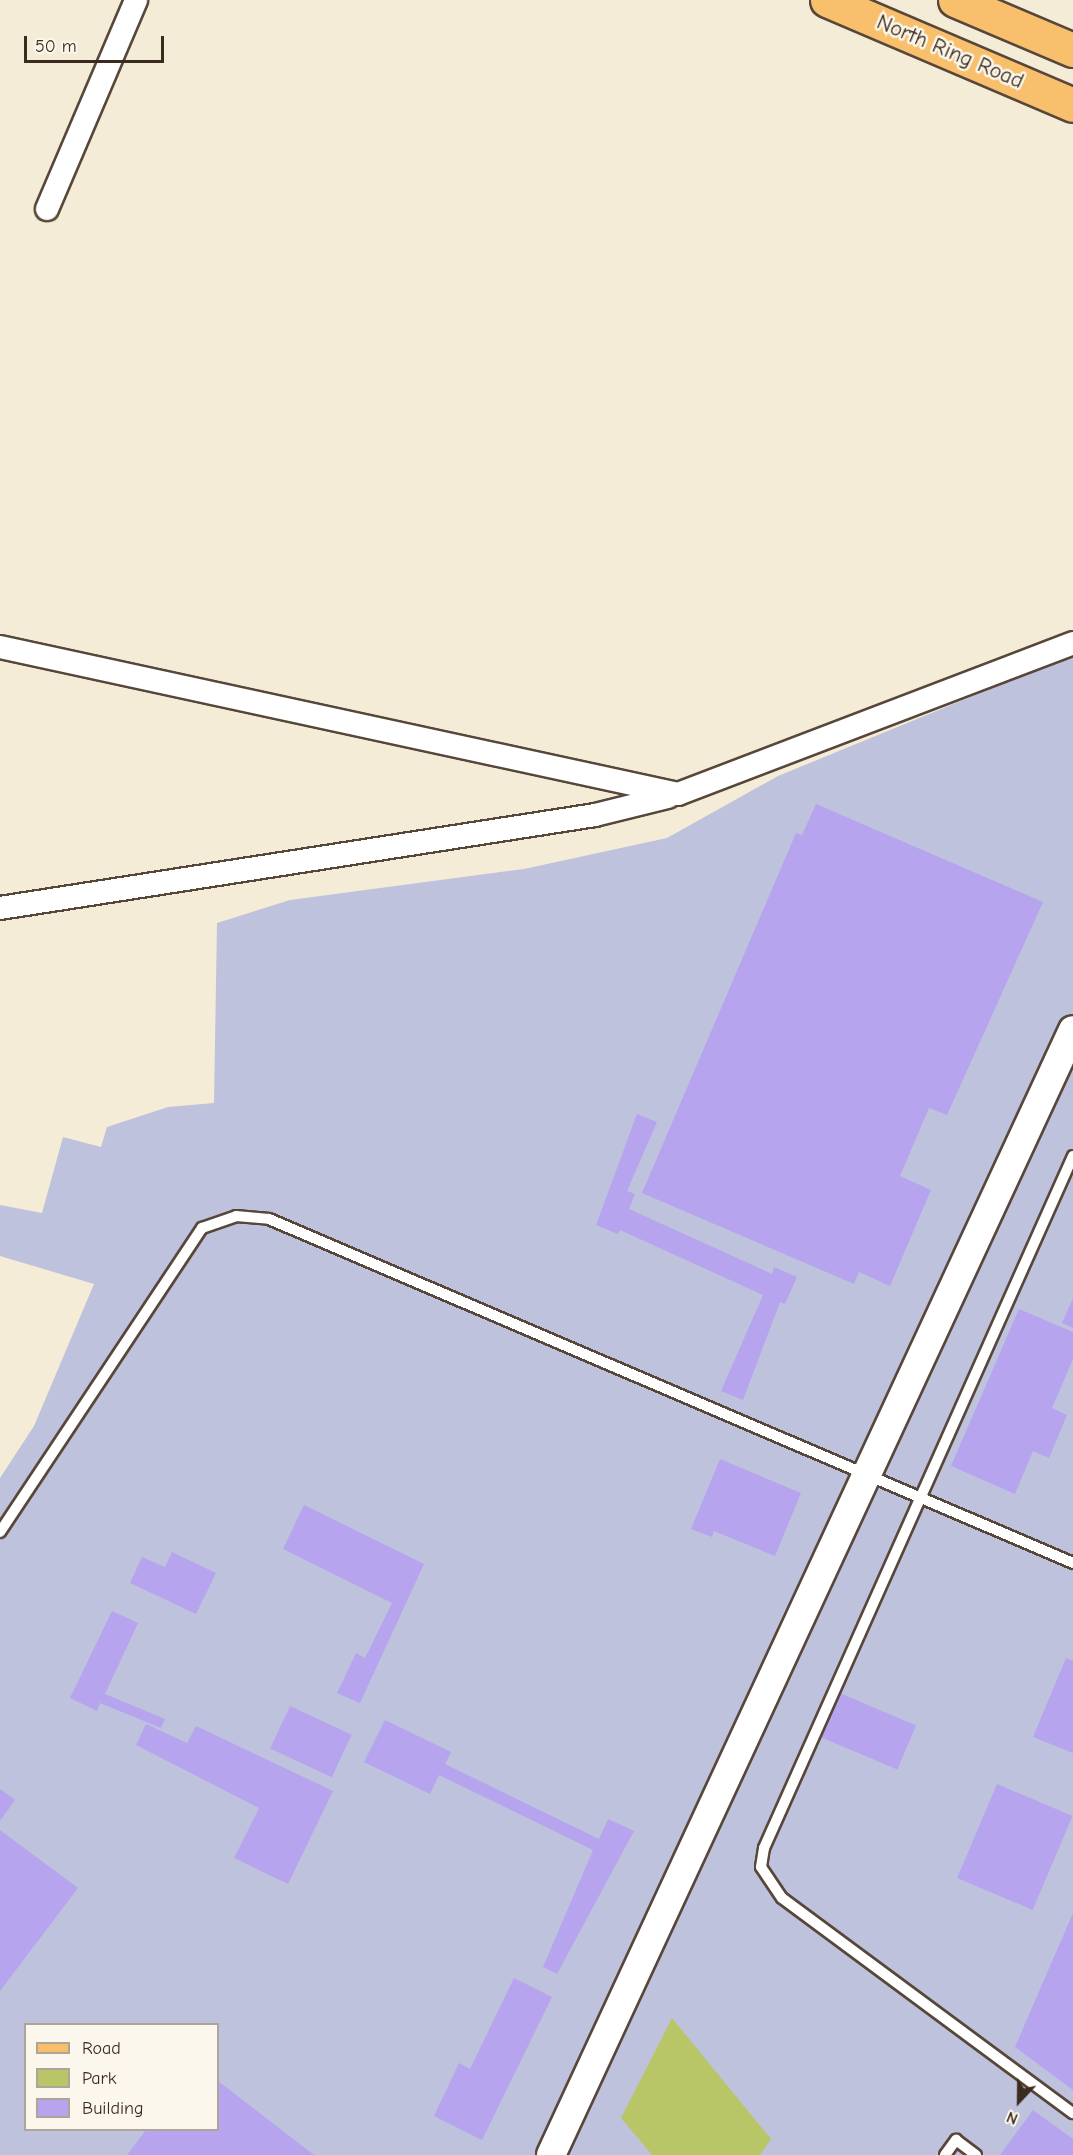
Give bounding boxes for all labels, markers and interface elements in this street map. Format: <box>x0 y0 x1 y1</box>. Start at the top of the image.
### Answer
street label: North Ring Road <box>873 9 1027 95</box>
scale bar <box>27 24 166 62</box>
text: 50 m <box>35 36 77 57</box>
legend <box>24 2023 219 2131</box>
text: Road <box>82 2038 121 2059</box>
text: Park <box>82 2068 116 2089</box>
north arrow <box>989 2071 1049 2131</box>
text: Building <box>82 2098 144 2119</box>
text: N <box>1004 2107 1020 2128</box>

